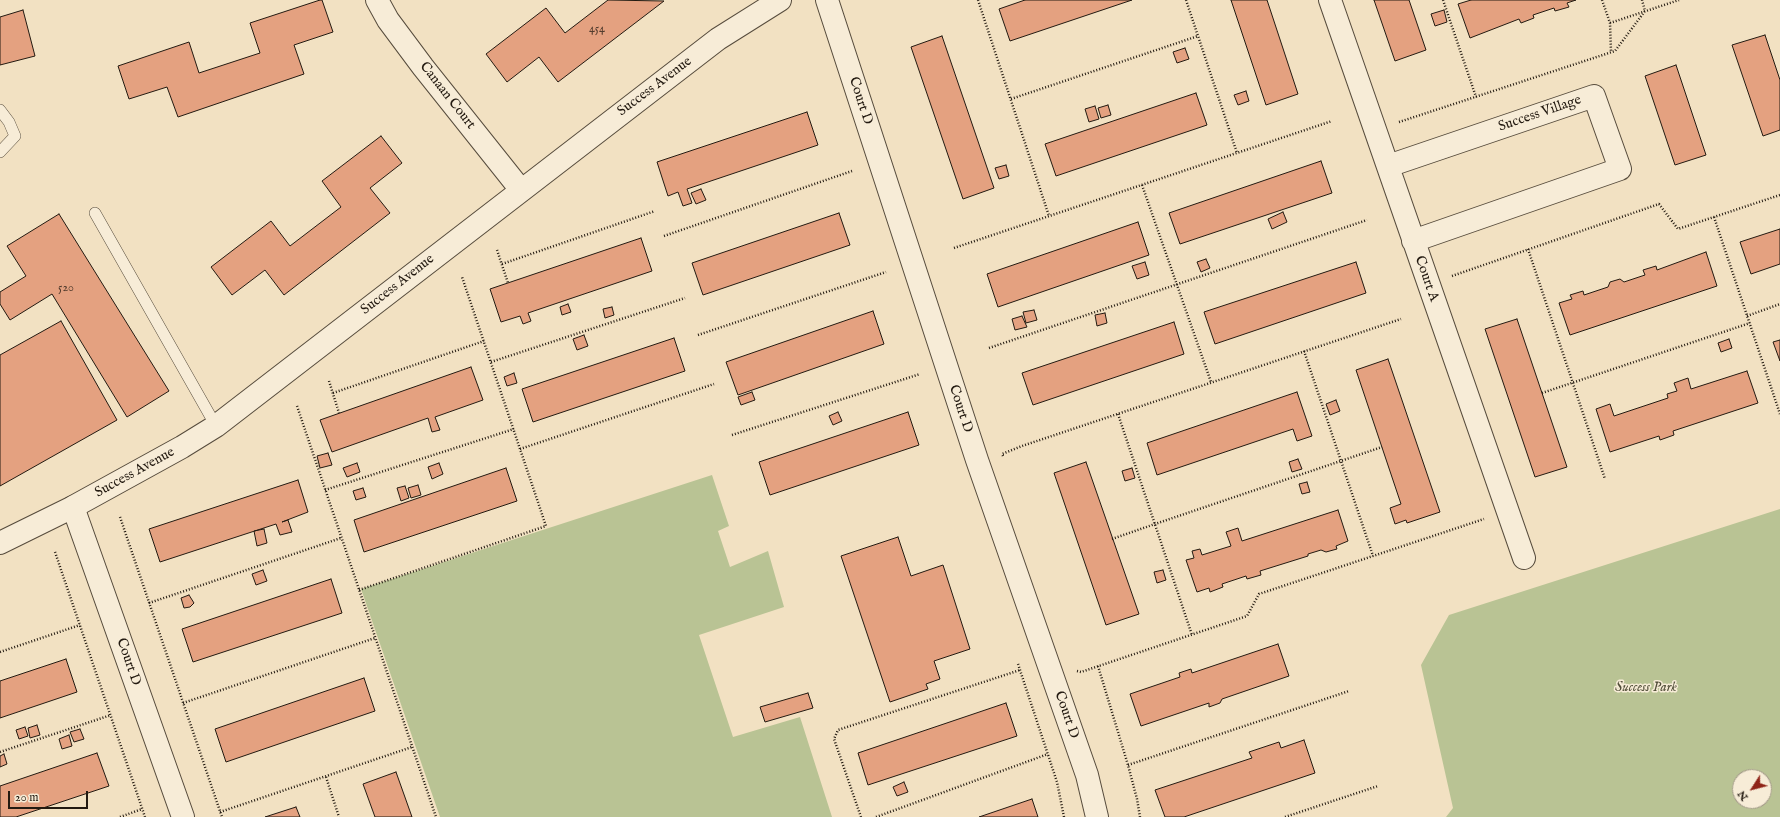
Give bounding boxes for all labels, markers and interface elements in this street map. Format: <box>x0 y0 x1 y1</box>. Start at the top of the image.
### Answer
house number: 454 <box>589 23 605 37</box>
street label: Success Avenue <box>615 54 695 120</box>
street label: Canaan Court <box>415 59 479 133</box>
street label: Court D <box>844 75 876 127</box>
street label: Success Village <box>1496 92 1584 136</box>
street label: Success Avenue <box>358 251 438 319</box>
street label: Court A <box>1410 254 1442 304</box>
house number: 520 <box>58 282 74 296</box>
street label: Court D <box>944 383 976 435</box>
street label: Success Avenue <box>92 444 178 502</box>
street label: Court D <box>112 636 144 688</box>
park label: Success Park <box>1615 680 1677 696</box>
street label: Court D <box>1050 689 1082 741</box>
north arrow <box>1732 769 1772 809</box>
scale bar <box>10 783 90 809</box>
text: N <box>1735 787 1752 803</box>
text: 20 m <box>15 790 38 805</box>

